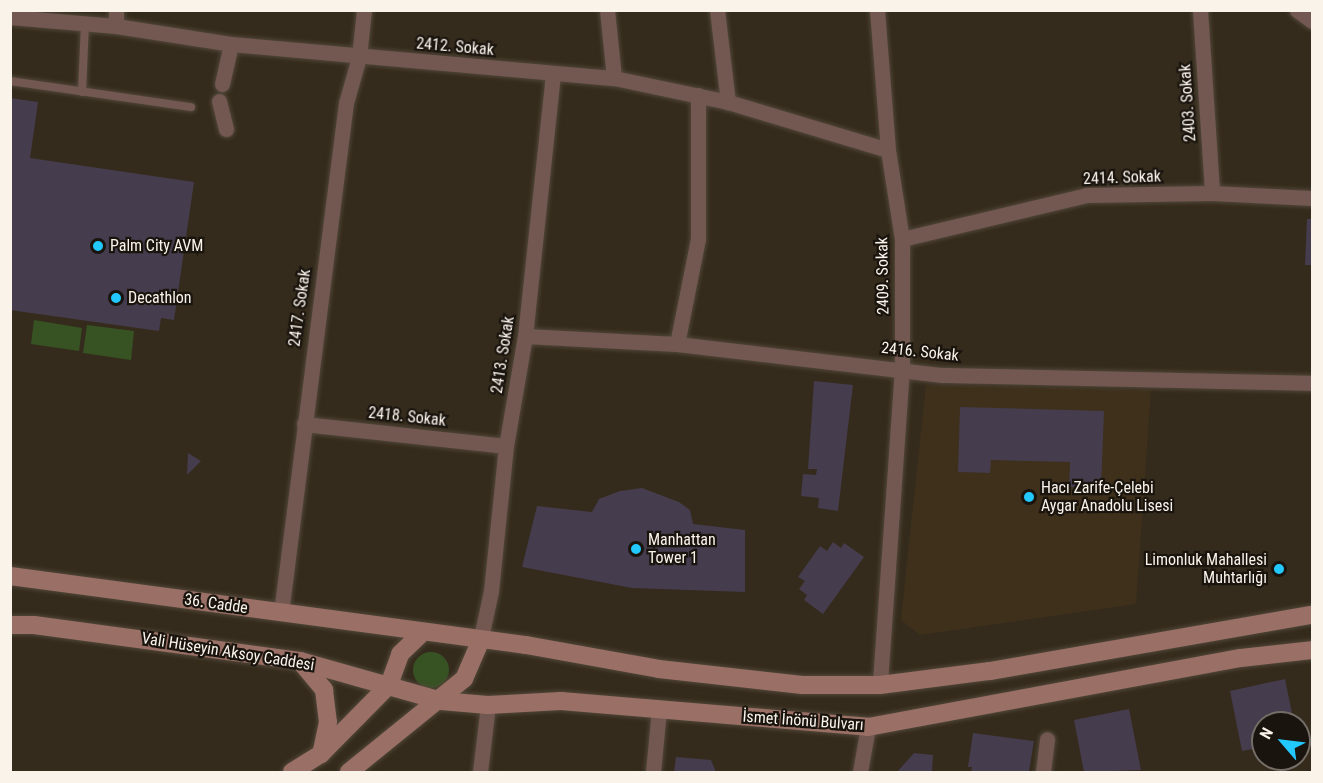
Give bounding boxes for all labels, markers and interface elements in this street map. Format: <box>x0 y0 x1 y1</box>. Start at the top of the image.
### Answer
street label: 2412. Sokak <box>415 34 495 60</box>
street label: 2403. Sokak <box>1176 63 1200 143</box>
street label: 2414. Sokak <box>1083 167 1161 189</box>
place label: Palm City AVM <box>110 236 203 256</box>
street label: 2409. Sokak <box>873 237 893 315</box>
marker: Palm City AVM <box>91 239 105 253</box>
street label: 2417. Sokak <box>285 268 315 348</box>
place label: Decathlon <box>128 288 192 308</box>
marker: Decathlon <box>109 291 123 305</box>
street label: 2413. Sokak <box>487 315 519 395</box>
street label: 2416. Sokak <box>880 338 960 366</box>
street label: 2418. Sokak <box>367 403 447 431</box>
place label: Hacı Zarife-Çelebi Aygar Anadolu Lisesi <box>1041 478 1173 516</box>
marker: Hacı Zarife-Çelebi Aygar Anadolu Lisesi <box>1022 490 1036 504</box>
place label: Manhattan Tower 1 <box>648 530 716 568</box>
marker: Manhattan Tower 1 <box>629 542 643 556</box>
place label: Limonluk Mahallesi Muhtarlığı <box>1145 550 1267 588</box>
marker: Limonluk Mahallesi Muhtarlığı <box>1272 562 1286 576</box>
street label: 36. Cadde <box>183 590 249 618</box>
street label: Vali Hüseyin Aksoy Caddesi <box>140 629 316 675</box>
street label: İsmet İnönü Bulvarı <box>742 707 864 735</box>
north arrow <box>1251 711 1311 771</box>
text: N <box>1256 724 1277 742</box>

